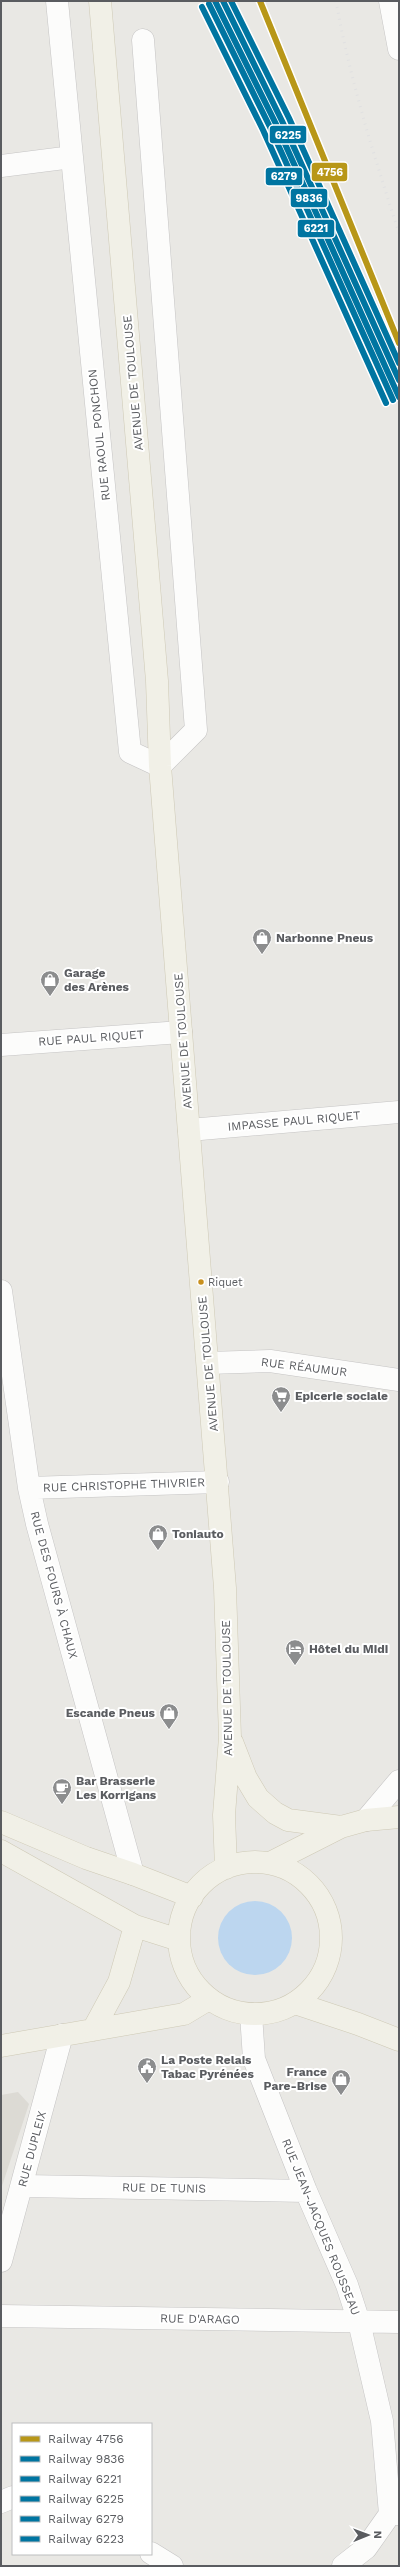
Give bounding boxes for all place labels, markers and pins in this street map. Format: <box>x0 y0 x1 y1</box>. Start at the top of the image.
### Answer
shop icon: Narbonne Pneus <box>251 927 273 955</box>
place label: Narbonne Pneus <box>276 931 374 945</box>
place label: Garage des Arènes <box>64 966 130 994</box>
shop icon: Garage des Arènes <box>39 969 61 997</box>
place label: Riquet <box>208 1276 243 1289</box>
marker: Riquet <box>196 1277 206 1287</box>
supermarket icon: Epicerie sociale <box>270 1385 292 1413</box>
place label: Epicerie sociale <box>295 1389 388 1403</box>
shop icon: Toniauto <box>147 1523 169 1551</box>
place label: Toniauto <box>172 1527 224 1541</box>
hotel icon: Hôtel du Midi <box>284 1638 306 1666</box>
place label: Hôtel du Midi <box>309 1642 388 1656</box>
shop icon: Escande Pneus <box>158 1702 180 1730</box>
place label: Escande Pneus <box>66 1706 156 1720</box>
place label: Bar Brasserie Les Korrigans <box>76 1774 157 1802</box>
cafe icon: Bar Brasserie Les Korrigans <box>51 1777 73 1805</box>
place label: La Poste Relais Tabac Pyrénées <box>161 2053 254 2081</box>
public building icon: La Poste Relais Tabac Pyrénées <box>136 2056 158 2084</box>
place label: France Pare-Brise <box>264 2065 327 2093</box>
shop icon: France Pare-Brise <box>330 2068 352 2096</box>

